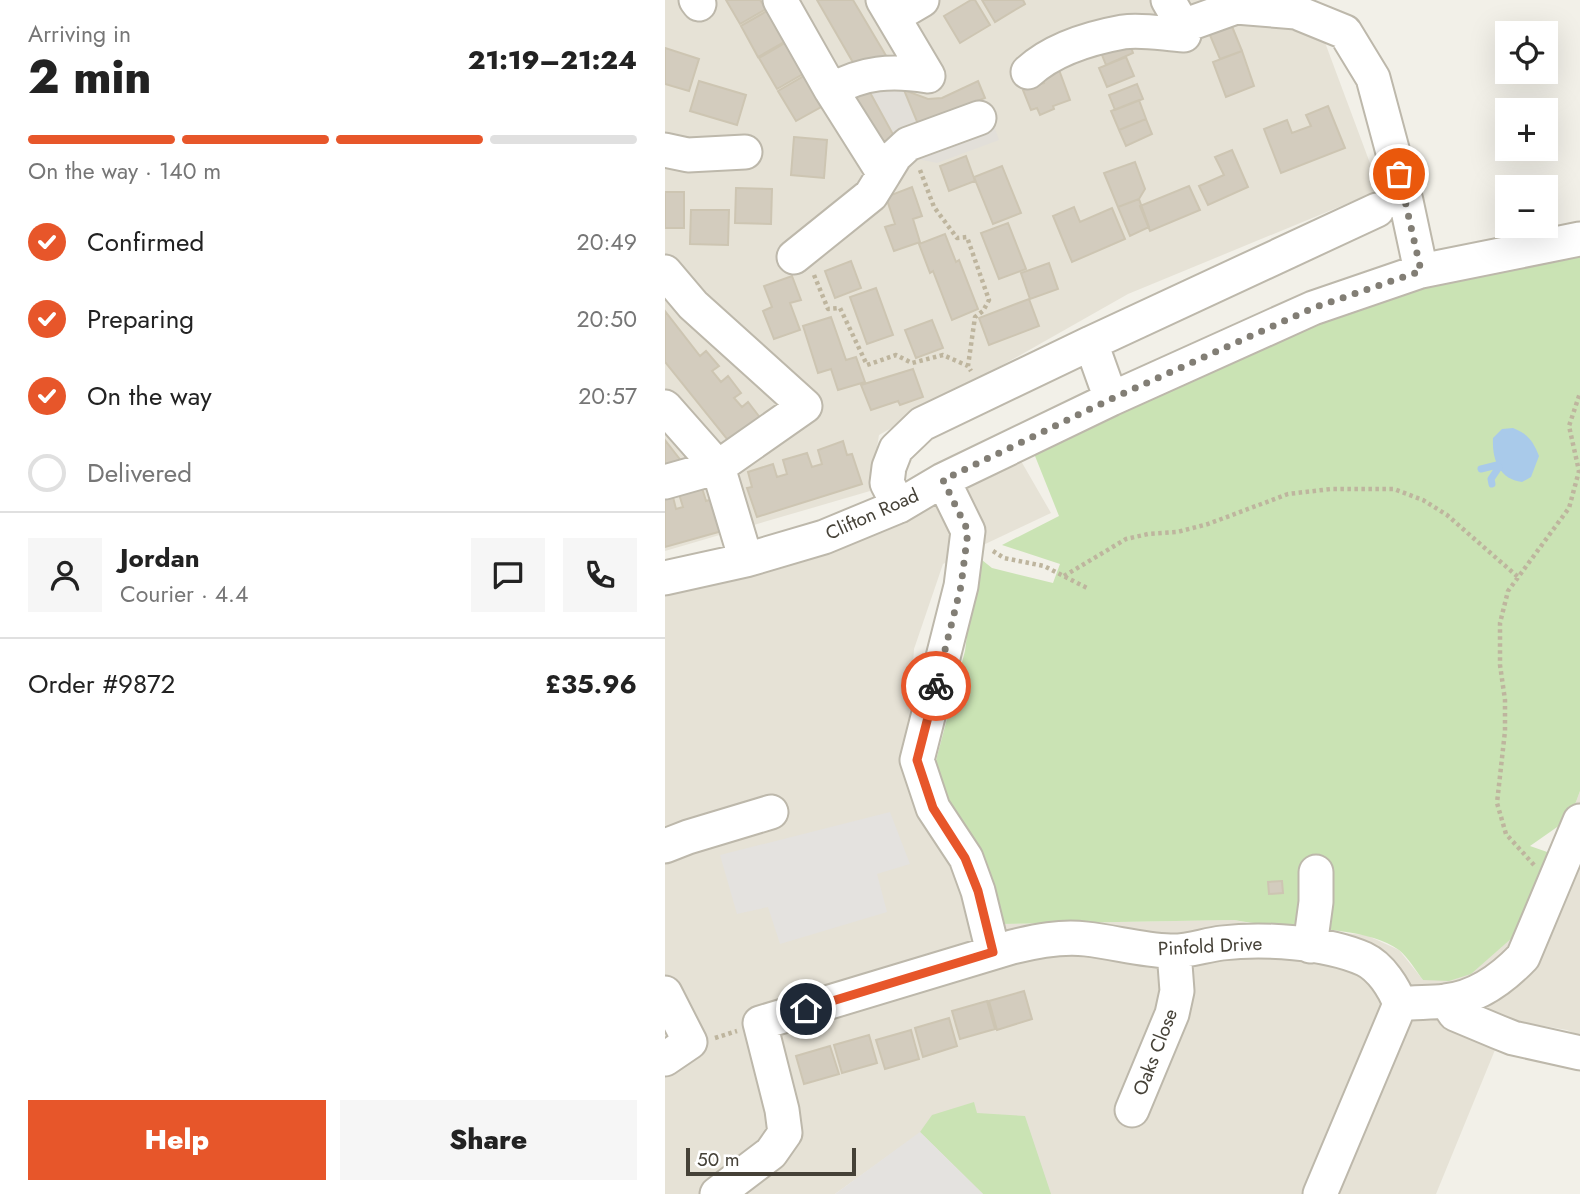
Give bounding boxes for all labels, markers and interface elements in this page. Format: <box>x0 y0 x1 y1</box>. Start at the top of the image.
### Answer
text: Arriving in <box>28 17 131 51</box>
map controls <box>1495 21 1558 238</box>
button: locate <box>1495 21 1558 84</box>
text: 21:19–21:24 <box>468 41 637 79</box>
text: 2 min <box>28 44 152 110</box>
button: + <box>1495 98 1558 161</box>
pin <box>1369 144 1429 204</box>
text: On the way · 140 m <box>28 154 221 188</box>
icon: bag <box>1380 155 1418 193</box>
button: − <box>1495 175 1558 238</box>
icon: check <box>28 223 66 261</box>
text: Confirmed <box>87 223 204 261</box>
text: 20:49 <box>577 225 637 259</box>
icon: check <box>28 300 66 338</box>
text: Preparing <box>87 300 194 338</box>
text: 20:50 <box>576 302 637 336</box>
icon: check <box>28 377 66 415</box>
text: On the way <box>87 377 212 415</box>
text: 20:57 <box>578 379 637 413</box>
text: Delivered <box>87 454 192 492</box>
street label: Clifton Road <box>821 481 923 547</box>
button: person <box>28 538 102 612</box>
button: chat <box>471 538 545 612</box>
button: phone <box>563 538 637 612</box>
text: Jordan <box>120 539 200 577</box>
text: Courier · 4.4 <box>120 577 248 611</box>
courier <box>901 651 971 721</box>
text: Order #9872 <box>28 665 175 703</box>
text: £35.96 <box>545 665 637 703</box>
icon: bike <box>917 667 955 705</box>
street label: Pinfold Drive <box>1157 930 1263 962</box>
pin <box>776 979 836 1039</box>
icon: home <box>787 990 825 1028</box>
street label: Oaks Close <box>1126 1004 1184 1099</box>
button: Help <box>28 1100 326 1180</box>
button: Share <box>340 1100 637 1180</box>
scale bar <box>686 1145 856 1177</box>
text: 50 m <box>697 1146 740 1173</box>

